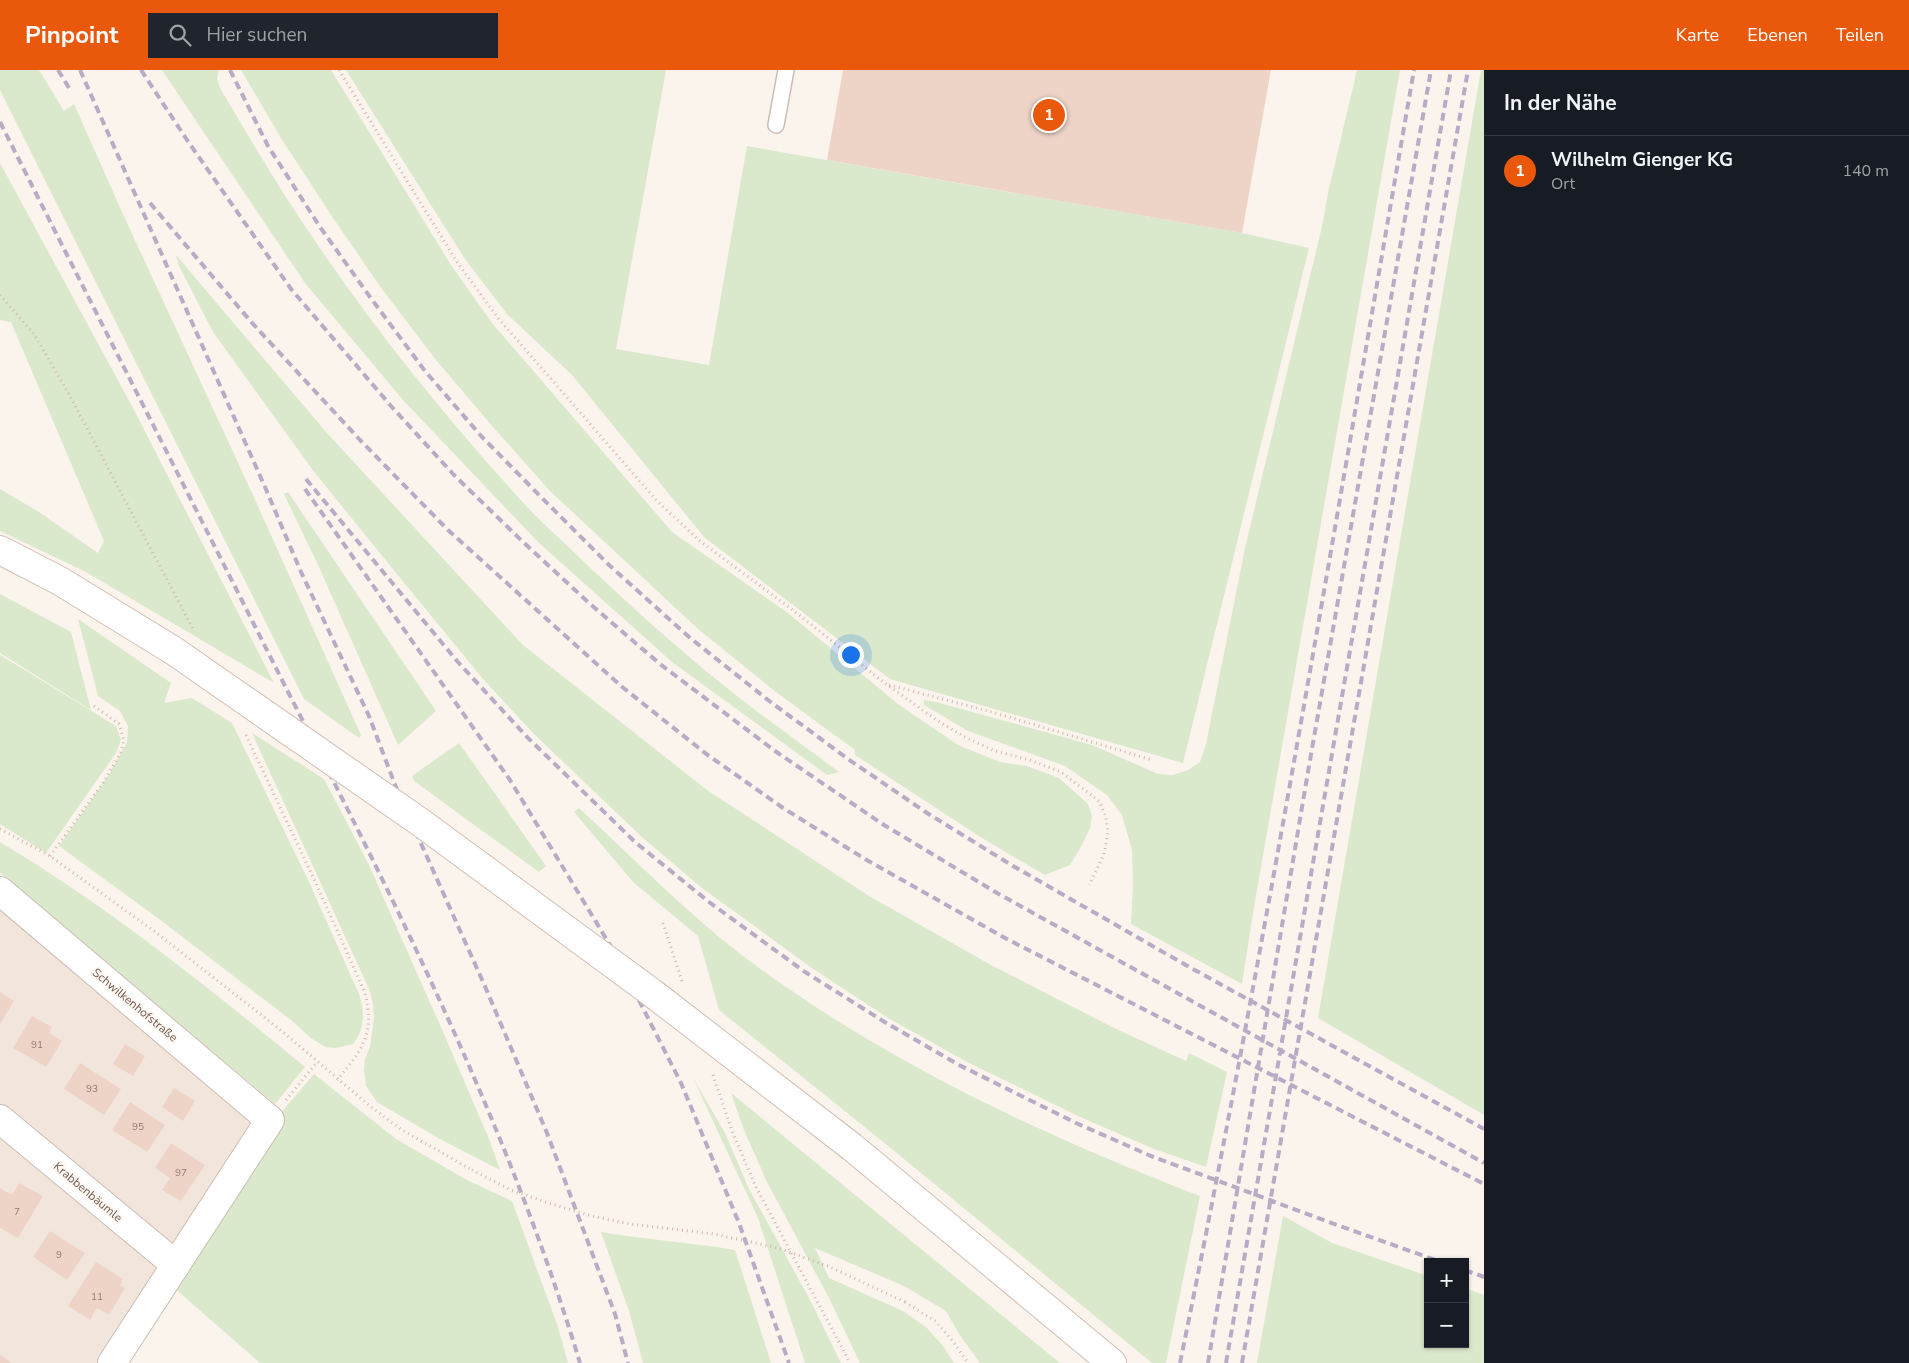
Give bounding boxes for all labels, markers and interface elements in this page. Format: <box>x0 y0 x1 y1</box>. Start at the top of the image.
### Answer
search box <box>148 13 498 58</box>
text: Pinpoint <box>25 19 118 51</box>
icon: search <box>166 21 194 49</box>
text: Hier suchen <box>206 22 307 48</box>
text: Karte <box>1676 23 1719 47</box>
text: Ebenen <box>1747 23 1808 47</box>
text: Teilen <box>1836 23 1884 47</box>
text: In der Nähe <box>1504 89 1617 117</box>
pin: 1 <box>1033 96 1065 134</box>
text: Wilhelm Gienger KG <box>1551 147 1733 173</box>
text: 1 <box>1515 160 1525 182</box>
text: 140 m <box>1842 160 1889 182</box>
text: Ort <box>1551 173 1575 195</box>
your location <box>838 642 864 668</box>
street label: Schwilkenhofstraße <box>89 965 181 1045</box>
house number: 91 <box>31 1038 43 1052</box>
house number: 93 <box>86 1082 98 1096</box>
house number: 95 <box>132 1120 144 1134</box>
street label: Krabbenbäumle <box>50 1158 126 1226</box>
house number: 97 <box>175 1166 187 1180</box>
house number: 7 <box>14 1205 20 1219</box>
house number: 9 <box>56 1248 62 1262</box>
map controls <box>1424 1258 1469 1348</box>
button: + <box>1424 1258 1469 1303</box>
house number: 11 <box>91 1290 103 1304</box>
button: − <box>1424 1303 1469 1348</box>

